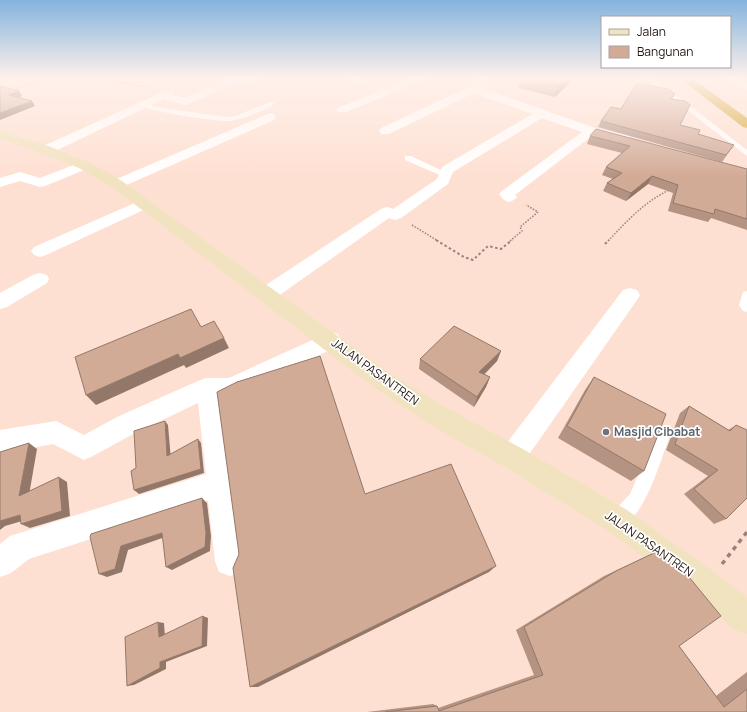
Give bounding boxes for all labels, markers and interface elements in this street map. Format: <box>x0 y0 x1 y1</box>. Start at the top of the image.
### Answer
legend <box>601 16 731 68</box>
text: Jalan <box>637 23 666 40</box>
text: Bangunan <box>637 43 693 60</box>
street label: JALAN PASANTREN <box>328 334 422 409</box>
place label: Masjid Cibabat <box>614 423 700 440</box>
marker: Masjid Cibabat <box>601 427 611 437</box>
street label: JALAN PASANTREN <box>602 507 697 580</box>

